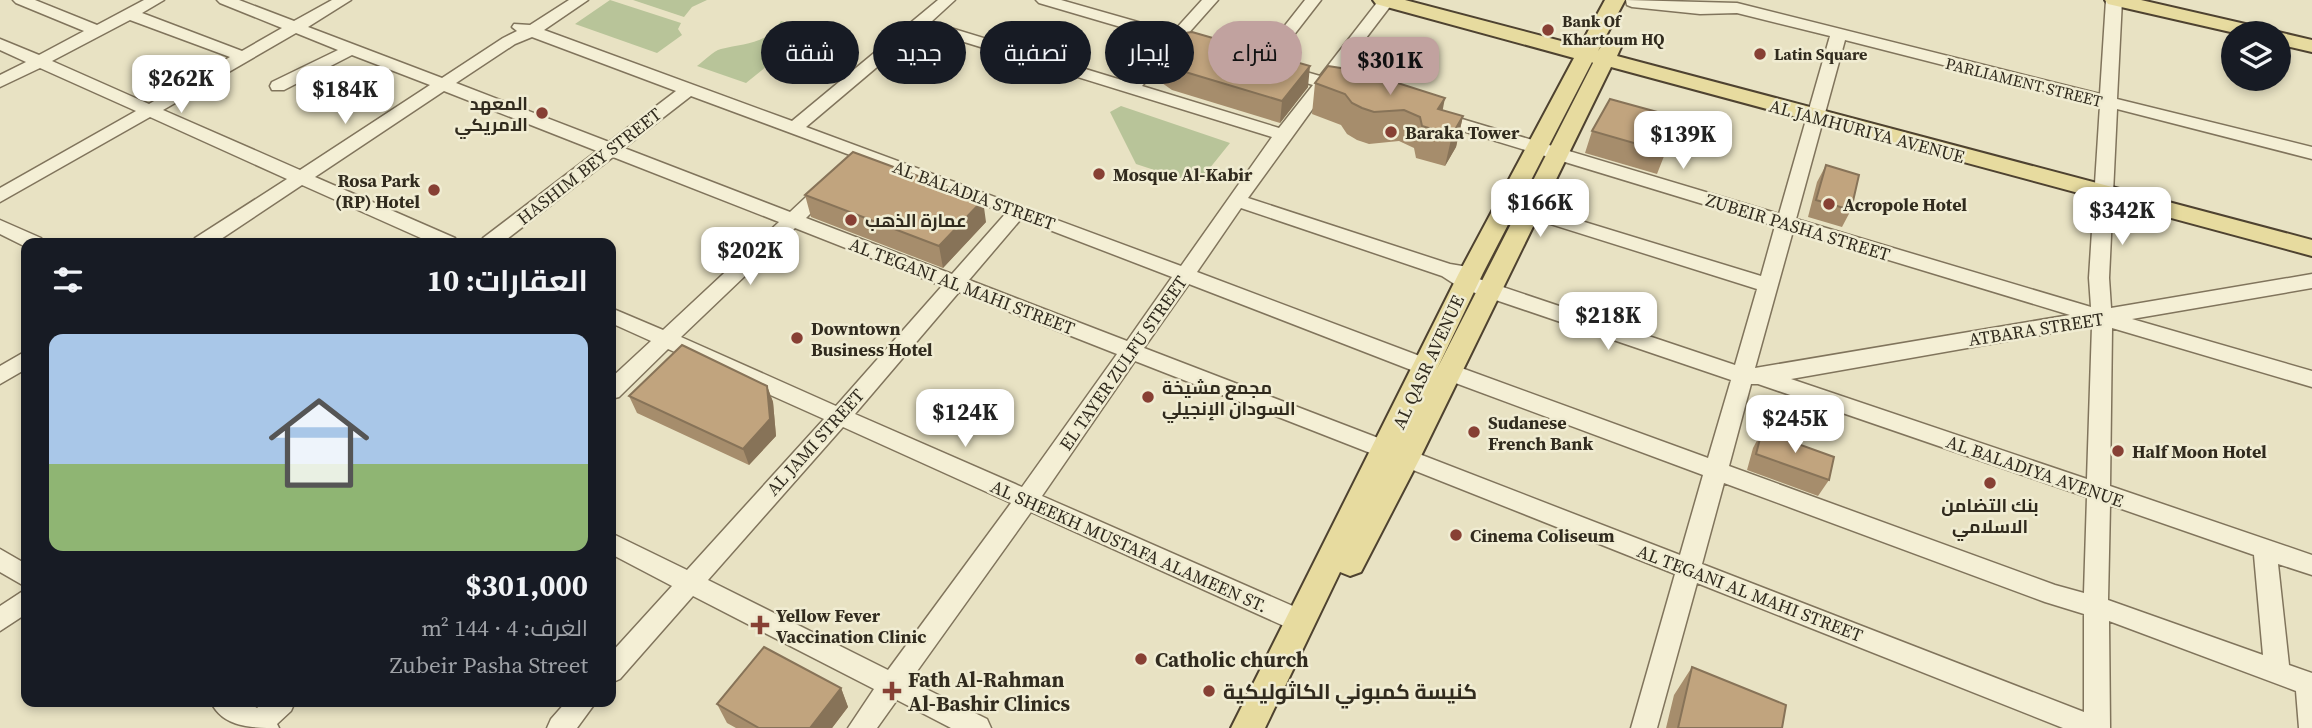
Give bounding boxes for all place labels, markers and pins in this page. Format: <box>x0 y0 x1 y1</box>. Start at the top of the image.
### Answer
place label: Bank Of Khartoum HQ <box>1562 10 1664 50</box>
marker: Bank Of Khartoum HQ <box>1540 22 1556 38</box>
pin: $301K <box>1341 38 1439 97</box>
place label: Latin Square <box>1774 43 1867 65</box>
marker: Latin Square <box>1752 46 1768 62</box>
pin: $262K <box>132 55 230 115</box>
pin: $184K <box>296 66 394 126</box>
place label: المعهد الامريكي <box>454 91 528 140</box>
marker: المعهد الامريكي <box>534 105 550 121</box>
pin: $139K <box>1634 111 1732 171</box>
place label: Baraka Tower <box>1405 120 1520 145</box>
marker: Baraka Tower <box>1383 124 1399 140</box>
place label: Mosque Al-Kabir <box>1113 162 1253 187</box>
marker: Mosque Al-Kabir <box>1091 166 1107 182</box>
place label: Rosa Park (RP) Hotel <box>335 168 420 214</box>
pin: $166K <box>1491 180 1589 239</box>
marker: Rosa Park (RP) Hotel <box>426 182 442 198</box>
pin: $342K <box>2073 188 2171 247</box>
place label: Acropole Hotel <box>1843 192 1967 217</box>
marker: Acropole Hotel <box>1821 196 1837 212</box>
place label: عمارة الذهب <box>865 208 967 233</box>
marker: عمارة الذهب <box>843 212 859 228</box>
pin: $202K <box>701 228 799 287</box>
pin: $218K <box>1559 292 1657 352</box>
place label: Downtown Business Hotel <box>811 316 933 362</box>
marker: Downtown Business Hotel <box>789 330 805 346</box>
place label: مجمع مشيخة السودان الإنجيلي <box>1162 375 1296 424</box>
marker: مجمع مشيخة السودان الإنجيلي <box>1140 389 1156 405</box>
pin: $124K <box>916 390 1014 449</box>
pin: $245K <box>1746 396 1844 455</box>
place label: Sudanese French Bank <box>1488 410 1593 456</box>
marker: Sudanese French Bank <box>1466 424 1482 440</box>
place label: Half Moon Hotel <box>2132 439 2267 464</box>
marker: Half Moon Hotel <box>2110 443 2126 459</box>
marker: بنك التضامن الاسلامي <box>1982 475 1998 491</box>
place label: بنك التضامن الاسلامي <box>1941 493 2039 542</box>
place label: Cinema Coliseum <box>1470 523 1615 548</box>
marker: Cinema Coliseum <box>1448 527 1464 543</box>
place label: Yellow Fever Vaccination Clinic <box>776 603 927 649</box>
marker: Yellow Fever Vaccination Clinic <box>750 615 770 635</box>
place label: Catholic church <box>1155 645 1309 674</box>
marker: Catholic church <box>1133 651 1149 667</box>
place label: Fath Al-Rahman Al-Bashir Clinics <box>908 665 1071 718</box>
place label: كنيسة كمبوني الكاثوليكية <box>1223 677 1477 709</box>
marker: Fath Al-Rahman Al-Bashir Clinics <box>882 681 902 701</box>
marker: كنيسة كمبوني الكاثوليكية <box>1201 683 1217 699</box>

